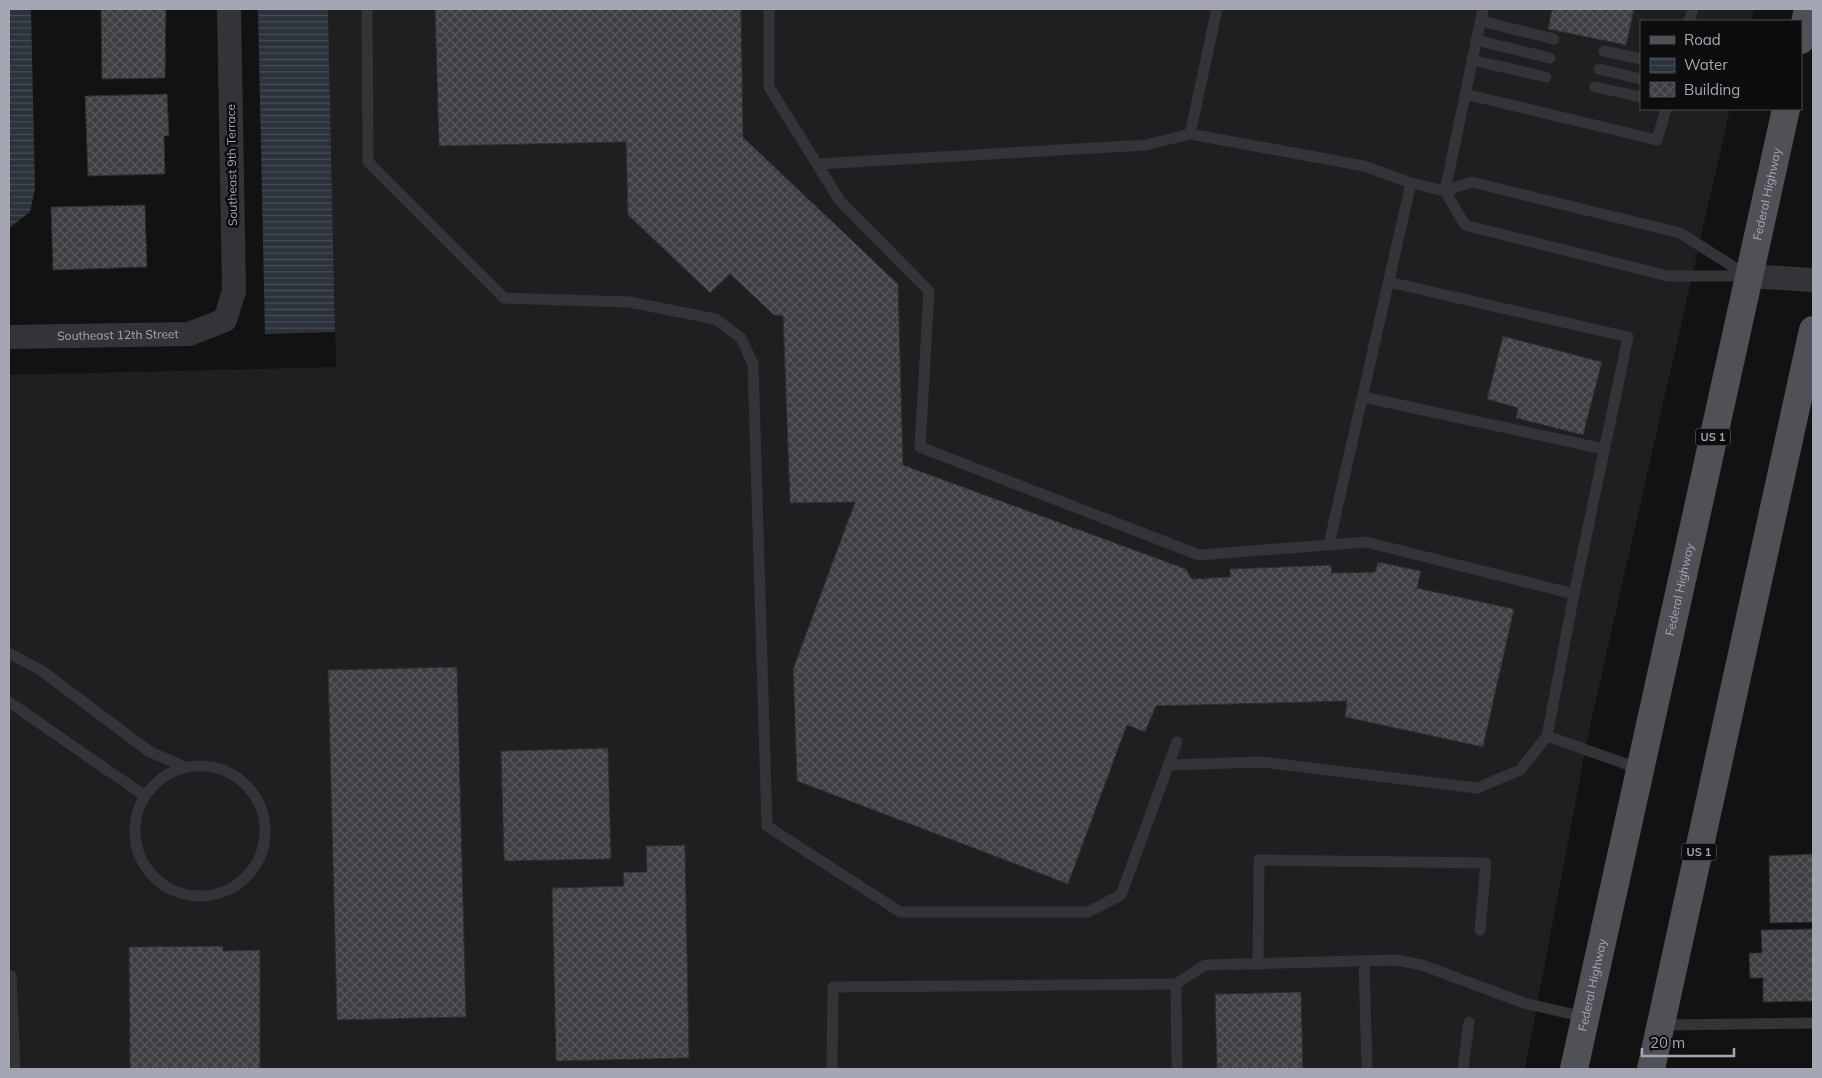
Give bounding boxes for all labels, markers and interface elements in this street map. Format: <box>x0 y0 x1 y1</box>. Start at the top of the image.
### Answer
legend <box>1640 20 1802 110</box>
text: Road <box>1684 30 1721 49</box>
text: Water <box>1684 55 1728 74</box>
text: Building <box>1684 80 1740 99</box>
street label: Southeast 9th Terrace <box>223 104 240 226</box>
street label: Federal Highway <box>1749 146 1784 242</box>
street label: Southeast 12th Street <box>57 326 179 343</box>
road number: US 1 <box>1696 428 1730 446</box>
street label: Federal Highway <box>1662 541 1697 637</box>
road number: US 1 <box>1682 844 1716 860</box>
street label: Federal Highway <box>1575 937 1610 1033</box>
scale bar <box>1642 1026 1734 1058</box>
text: 20 m <box>1650 1033 1685 1052</box>

